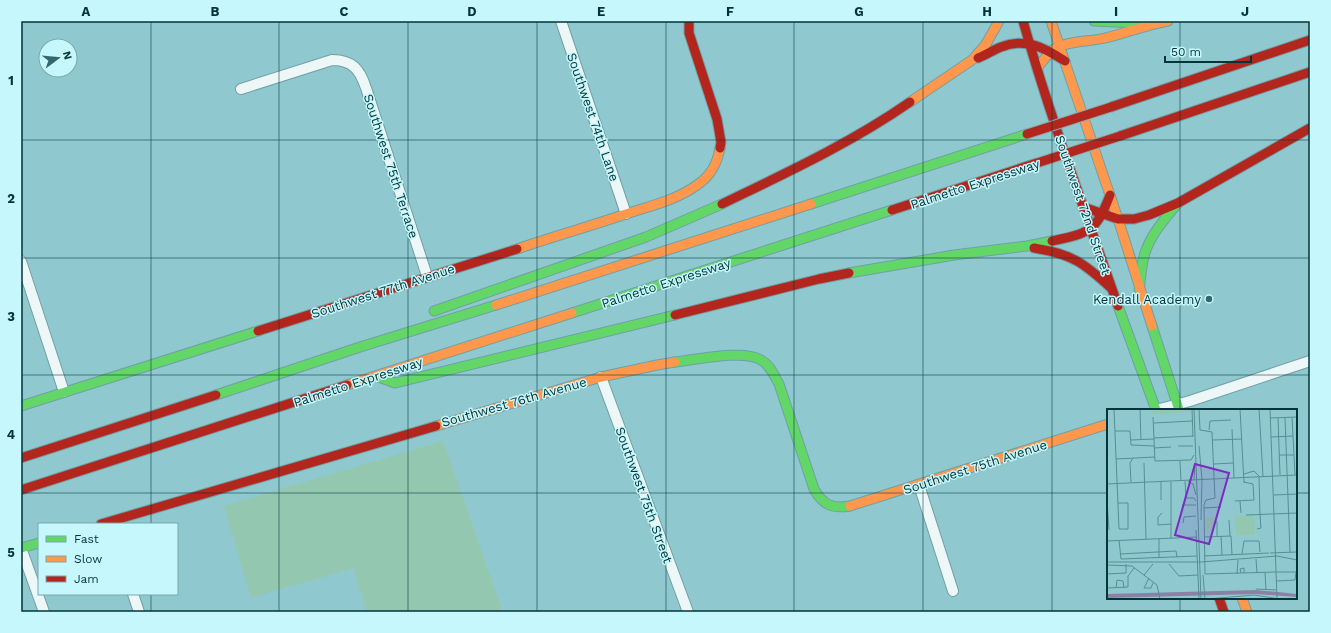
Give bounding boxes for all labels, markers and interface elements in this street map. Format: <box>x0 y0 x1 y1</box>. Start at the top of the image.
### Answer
text: A <box>82 4 91 19</box>
text: B <box>211 4 220 19</box>
text: C <box>340 4 349 19</box>
text: D <box>467 4 477 19</box>
text: E <box>597 4 605 19</box>
text: F <box>726 4 734 19</box>
text: G <box>854 4 864 19</box>
text: H <box>982 4 992 19</box>
text: I <box>1114 4 1118 19</box>
text: J <box>1241 4 1249 19</box>
north arrow <box>38 38 78 78</box>
scale bar <box>1165 38 1251 64</box>
text: 50 m <box>1171 45 1201 59</box>
text: N <box>60 50 75 61</box>
street label: Southwest 74th Lane <box>564 51 622 183</box>
text: 1 <box>8 73 14 88</box>
street label: Southwest 75th Terrace <box>361 92 421 240</box>
street label: Southwest 72nd Street <box>1052 133 1114 277</box>
street label: Palmetto Expressway <box>909 156 1042 212</box>
text: 2 <box>7 191 15 206</box>
street label: Palmetto Expressway <box>600 255 733 311</box>
street label: Southwest 77th Avenue <box>309 261 457 321</box>
place label: Kendall Academy <box>1093 292 1201 307</box>
marker: Kendall Academy <box>1204 294 1214 304</box>
text: 3 <box>7 309 15 324</box>
street label: Palmetto Expressway <box>292 354 425 410</box>
street label: Southwest 76th Avenue <box>440 374 588 430</box>
inset map <box>1107 409 1297 599</box>
street label: Southwest 75th Street <box>612 425 676 566</box>
text: 4 <box>7 427 16 442</box>
street label: Southwest 75th Avenue <box>901 437 1049 497</box>
legend <box>38 523 178 595</box>
text: Fast <box>74 532 99 546</box>
text: 5 <box>7 545 15 560</box>
text: Slow <box>74 552 102 566</box>
text: Jam <box>74 572 99 586</box>

